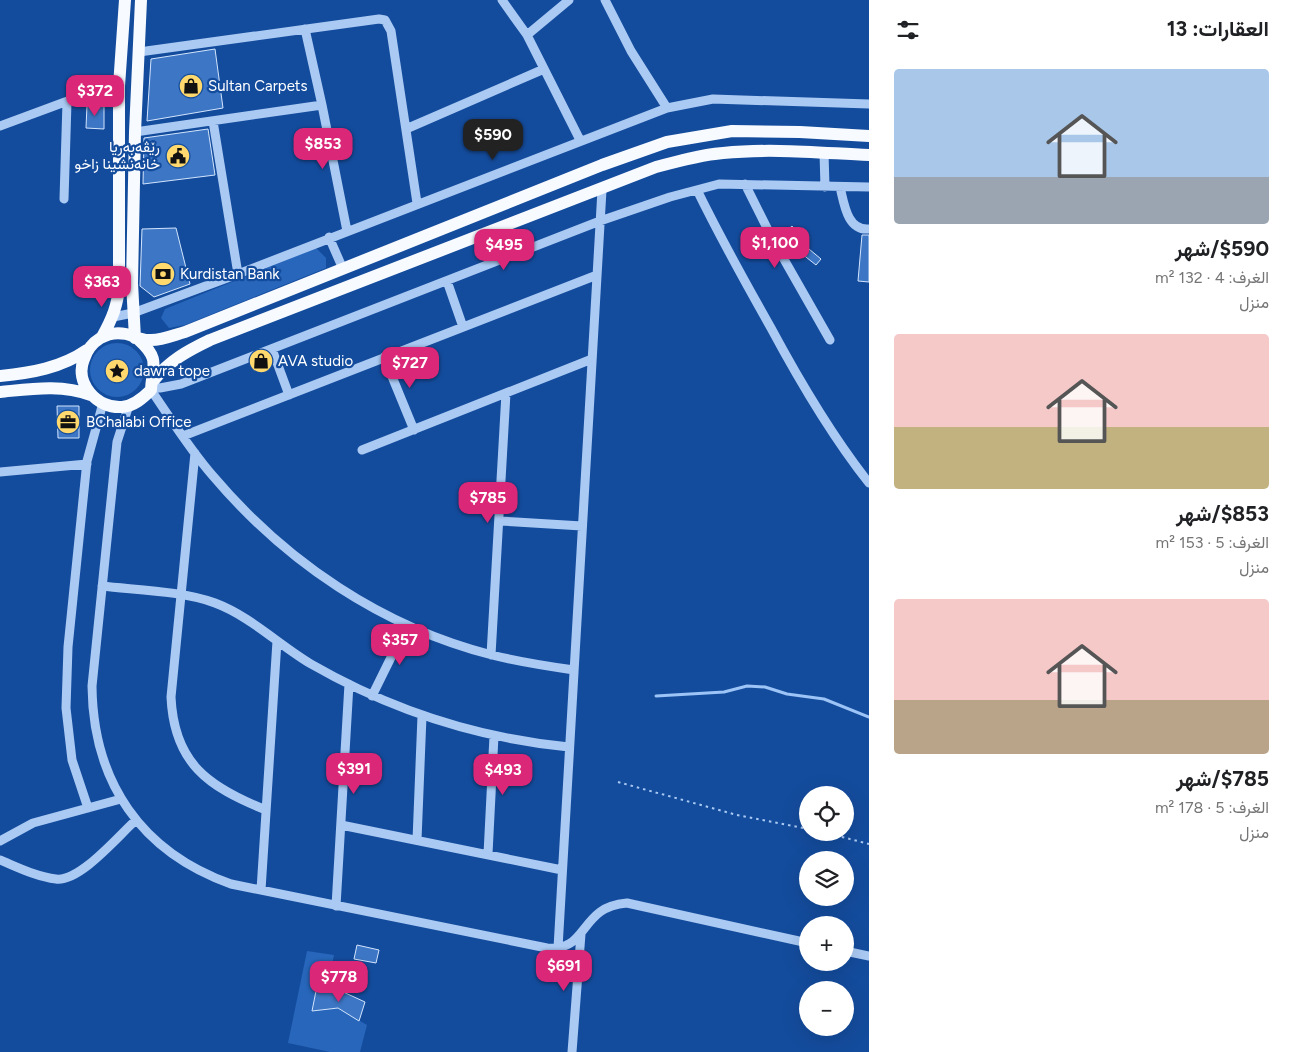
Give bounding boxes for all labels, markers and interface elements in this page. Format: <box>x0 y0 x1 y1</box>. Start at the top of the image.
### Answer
icon: filters <box>894 16 922 44</box>
text: العقارات: 13 <box>1167 16 1269 41</box>
shop icon: Sultan Carpets <box>178 73 204 99</box>
pin: $372 <box>65 74 125 117</box>
place label: Sultan Carpets <box>208 77 308 95</box>
text: $372 <box>77 81 113 100</box>
icon: home <box>1037 101 1127 191</box>
pin: $590 <box>463 119 523 161</box>
text: $590 <box>474 125 512 144</box>
pin: $853 <box>293 128 353 170</box>
text: $853 <box>305 134 341 153</box>
place label: رێڤه‌به‌ريا خانه‌نشينا زاخو <box>75 138 160 173</box>
public building icon: رێڤه‌به‌ريا خانه‌نشينا زاخو <box>165 143 191 169</box>
pin: $1,100 <box>734 226 816 269</box>
pin: $495 <box>474 228 534 271</box>
text: $1,100 <box>751 233 799 252</box>
text: $495 <box>485 235 523 254</box>
text: $590/شهر <box>1175 236 1269 261</box>
bank icon: Kurdistan Bank <box>150 261 176 287</box>
place label: Kurdistan Bank <box>180 265 280 283</box>
pin: $363 <box>72 266 132 308</box>
text: الغرف: 4 · 132 m² <box>1155 268 1269 287</box>
text: $363 <box>84 272 120 291</box>
text: منزل <box>1239 293 1269 312</box>
pin: $727 <box>380 346 440 389</box>
shop icon: AVA studio <box>248 348 274 374</box>
place label: AVA studio <box>278 352 353 370</box>
text: $727 <box>392 353 428 372</box>
place icon: dawra tope <box>104 358 130 384</box>
place label: dawra tope <box>134 362 210 380</box>
icon: home <box>1037 366 1127 456</box>
office icon: BChalabi Office <box>55 409 81 435</box>
place label: BChalabi Office <box>86 413 191 431</box>
pin: $785 <box>458 482 518 524</box>
text: $785 <box>470 488 506 507</box>
text: $853/شهر <box>1176 501 1269 526</box>
text: الغرف: 5 · 153 m² <box>1156 533 1269 552</box>
text: منزل <box>1239 558 1269 577</box>
pin: $357 <box>370 624 430 666</box>
text: $357 <box>382 630 418 649</box>
icon: home <box>1037 631 1127 721</box>
pin: $391 <box>324 752 384 795</box>
pin: $493 <box>473 754 533 796</box>
text: $391 <box>337 759 371 778</box>
text: $493 <box>484 760 522 779</box>
text: $785/شهر <box>1176 766 1269 791</box>
map controls <box>799 786 854 1036</box>
button: locate <box>799 786 854 841</box>
text: الغرف: 5 · 178 m² <box>1155 798 1269 817</box>
text: منزل <box>1239 823 1269 842</box>
button: layers <box>799 851 854 906</box>
button: + <box>799 916 854 971</box>
pin: $691 <box>534 950 594 992</box>
text: $691 <box>547 956 581 975</box>
pin: $778 <box>309 960 369 1003</box>
text: $778 <box>321 967 357 986</box>
button: − <box>799 981 854 1036</box>

